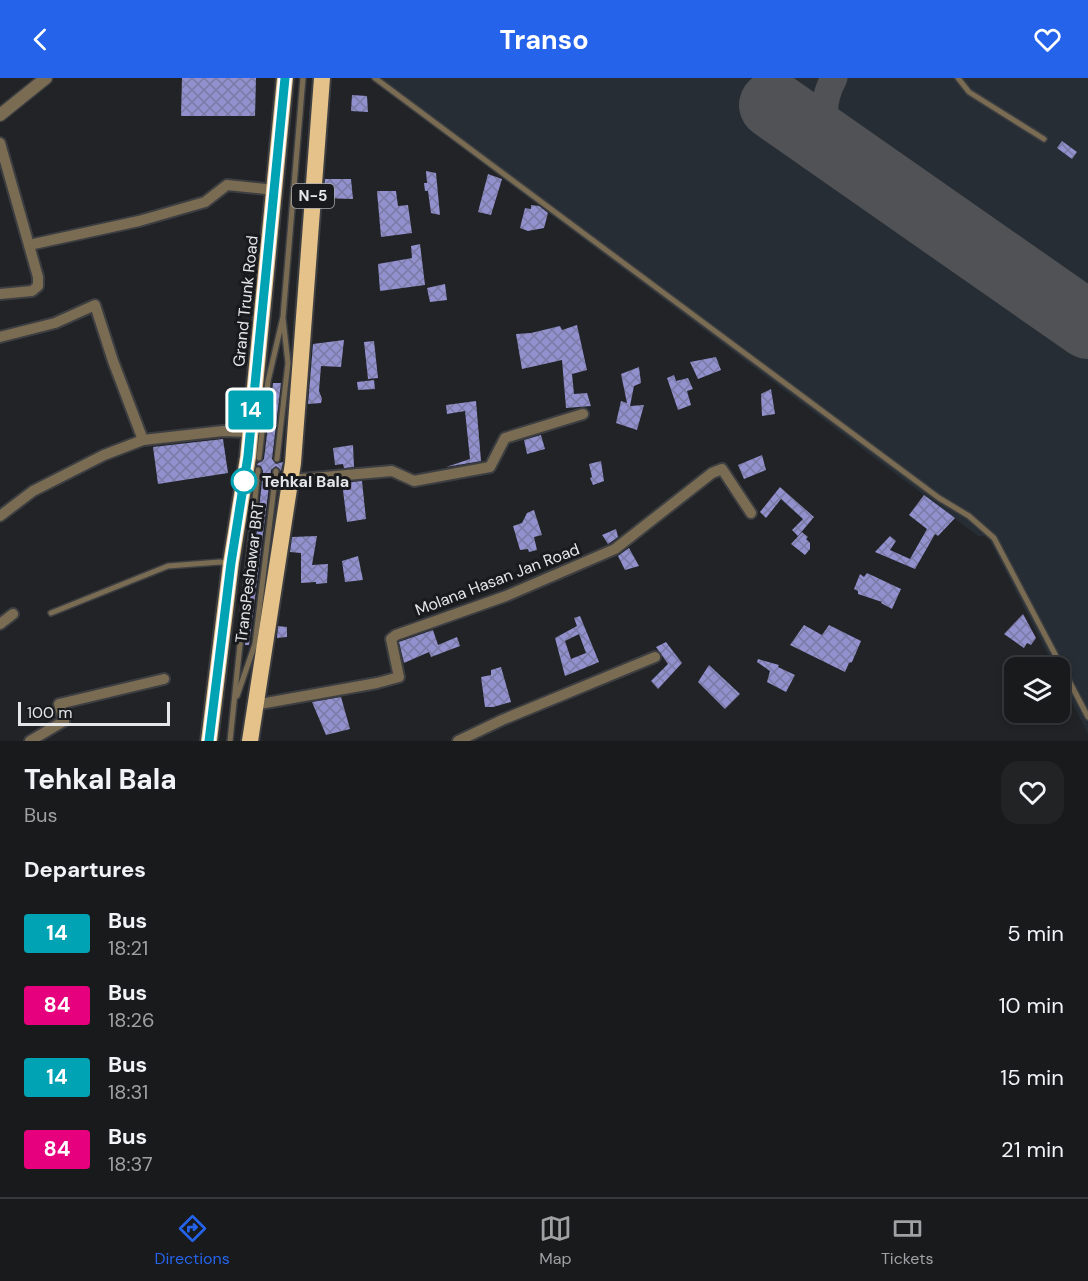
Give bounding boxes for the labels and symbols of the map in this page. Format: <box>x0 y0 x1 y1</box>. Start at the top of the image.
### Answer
road number: N-5 <box>292 184 334 208</box>
street label: Grand Trunk Road <box>228 234 263 368</box>
line badge: 14 <box>224 390 278 430</box>
marker: Tehkal Bala <box>231 468 257 494</box>
place label: Tehkal Bala <box>262 471 349 492</box>
street label: TransPeshawar BRT <box>230 500 269 644</box>
street label: Molana Hasan Jan Road <box>412 538 582 621</box>
scale bar <box>18 699 170 726</box>

